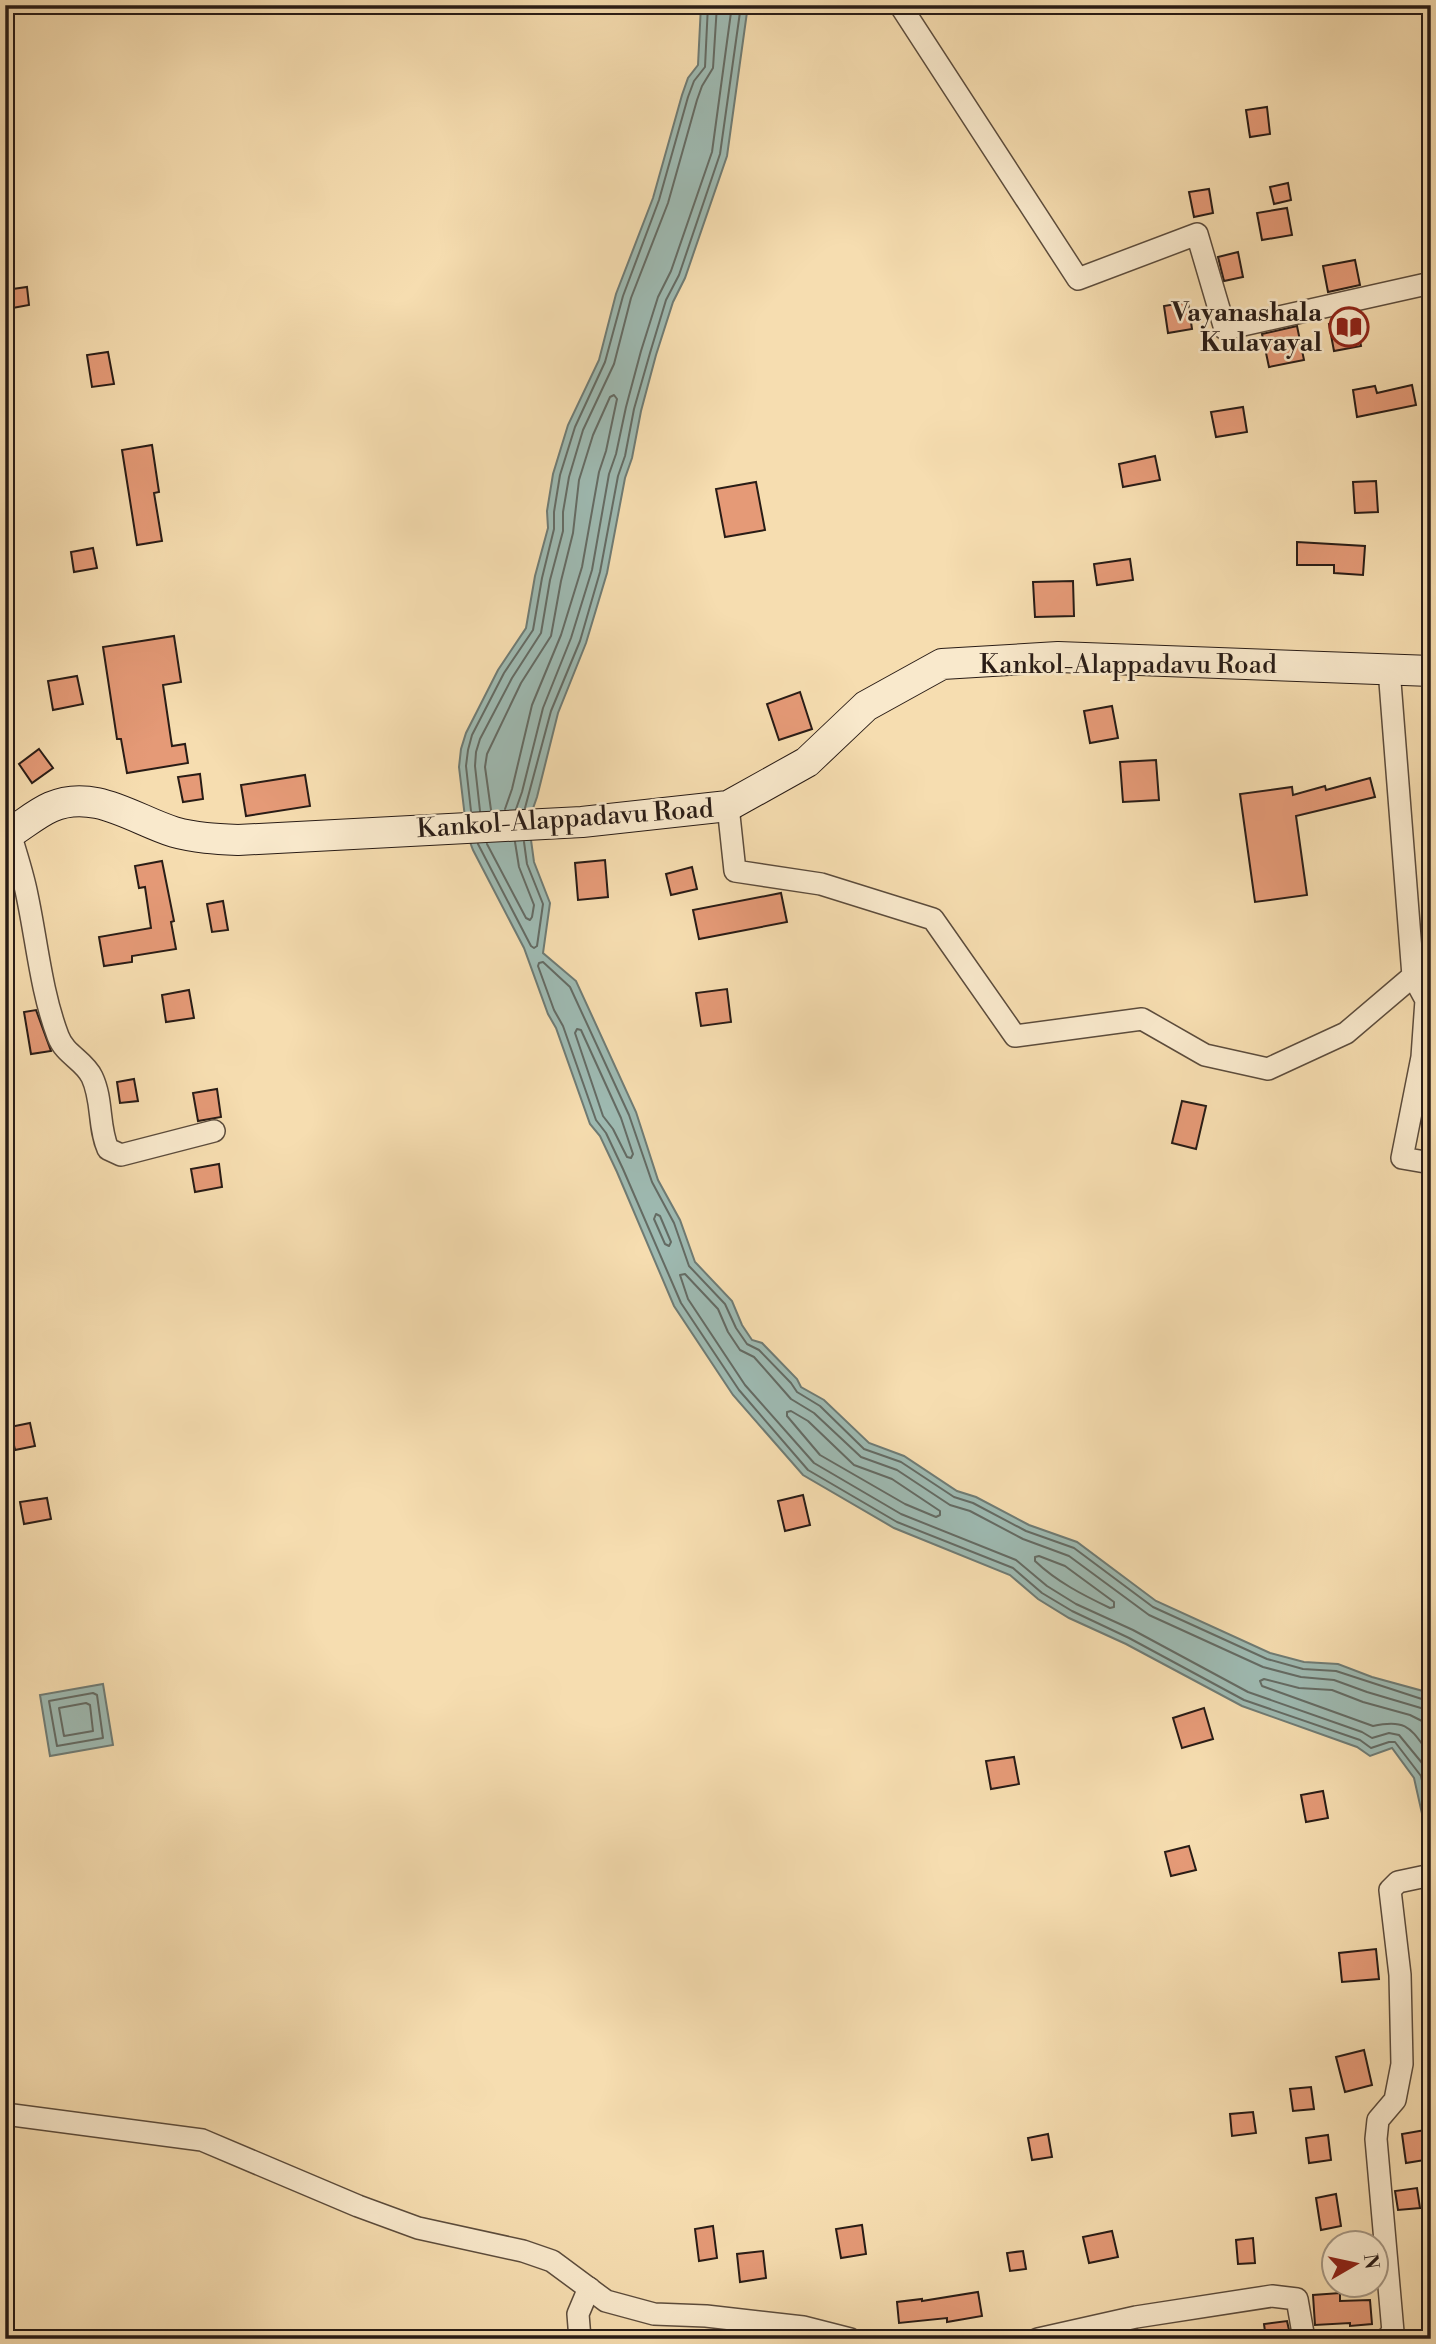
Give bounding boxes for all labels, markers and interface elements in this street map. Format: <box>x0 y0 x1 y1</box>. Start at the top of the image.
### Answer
place label: Vayanashala Kulavayal <box>1171 297 1323 359</box>
library icon: Vayanashala Kulavayal <box>1328 306 1370 348</box>
street label: Kankol-Alappadavu Road <box>979 649 1277 681</box>
street label: Kankol-Alappadavu Road <box>416 793 715 845</box>
north arrow <box>1320 2228 1390 2298</box>
text: N <box>1358 2252 1384 2271</box>

